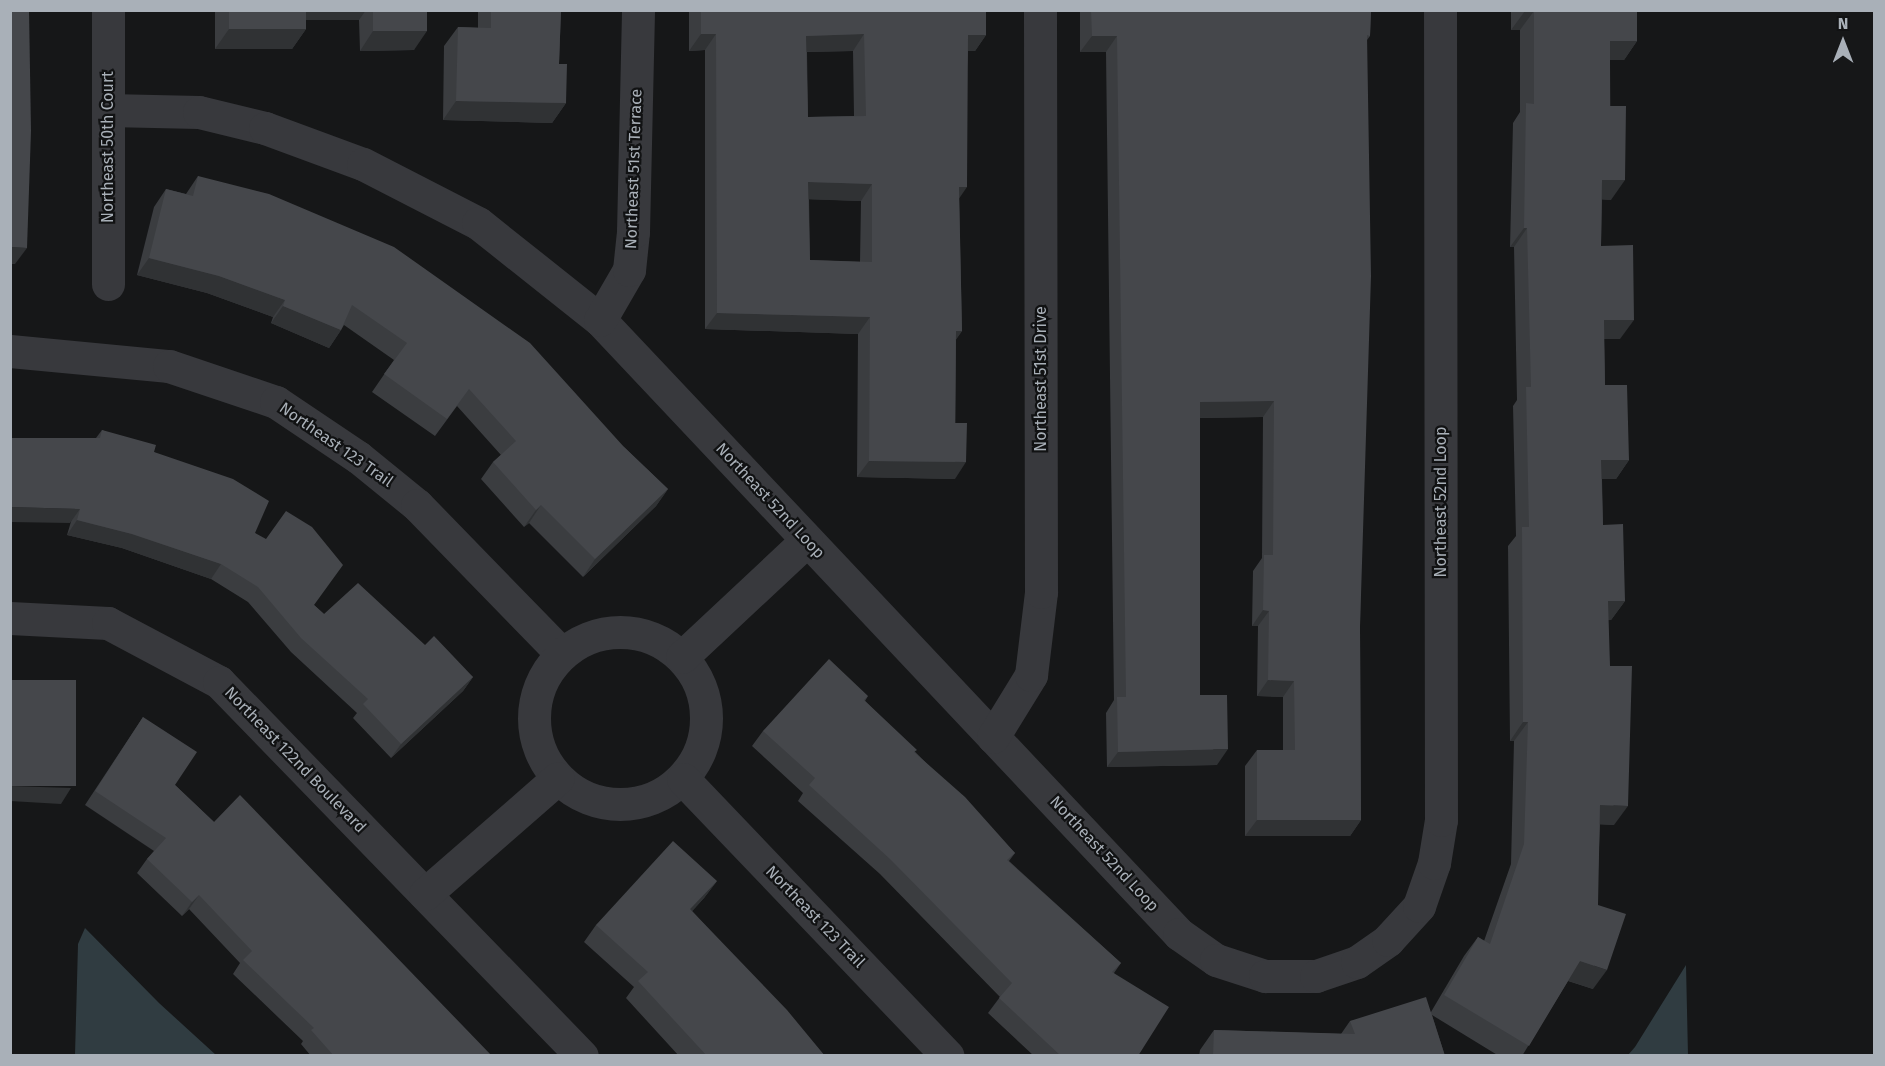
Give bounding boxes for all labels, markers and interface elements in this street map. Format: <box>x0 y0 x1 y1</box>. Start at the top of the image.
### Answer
north arrow <box>1813 12 1873 72</box>
text: N <box>1838 14 1848 33</box>
street label: Northeast 50th Court <box>98 71 118 223</box>
street label: Northeast 51st Terrace <box>622 88 646 250</box>
street label: Northeast 51st Drive <box>1031 306 1051 452</box>
street label: Northeast 123 Trail <box>275 399 397 491</box>
street label: Northeast 52nd Loop <box>1431 427 1451 577</box>
street label: Northeast 52nd Loop <box>712 439 828 563</box>
street label: Northeast 122nd Boulevard <box>220 683 370 837</box>
street label: Northeast 52nd Loop <box>1046 792 1162 916</box>
street label: Northeast 123 Trail <box>761 862 869 972</box>

